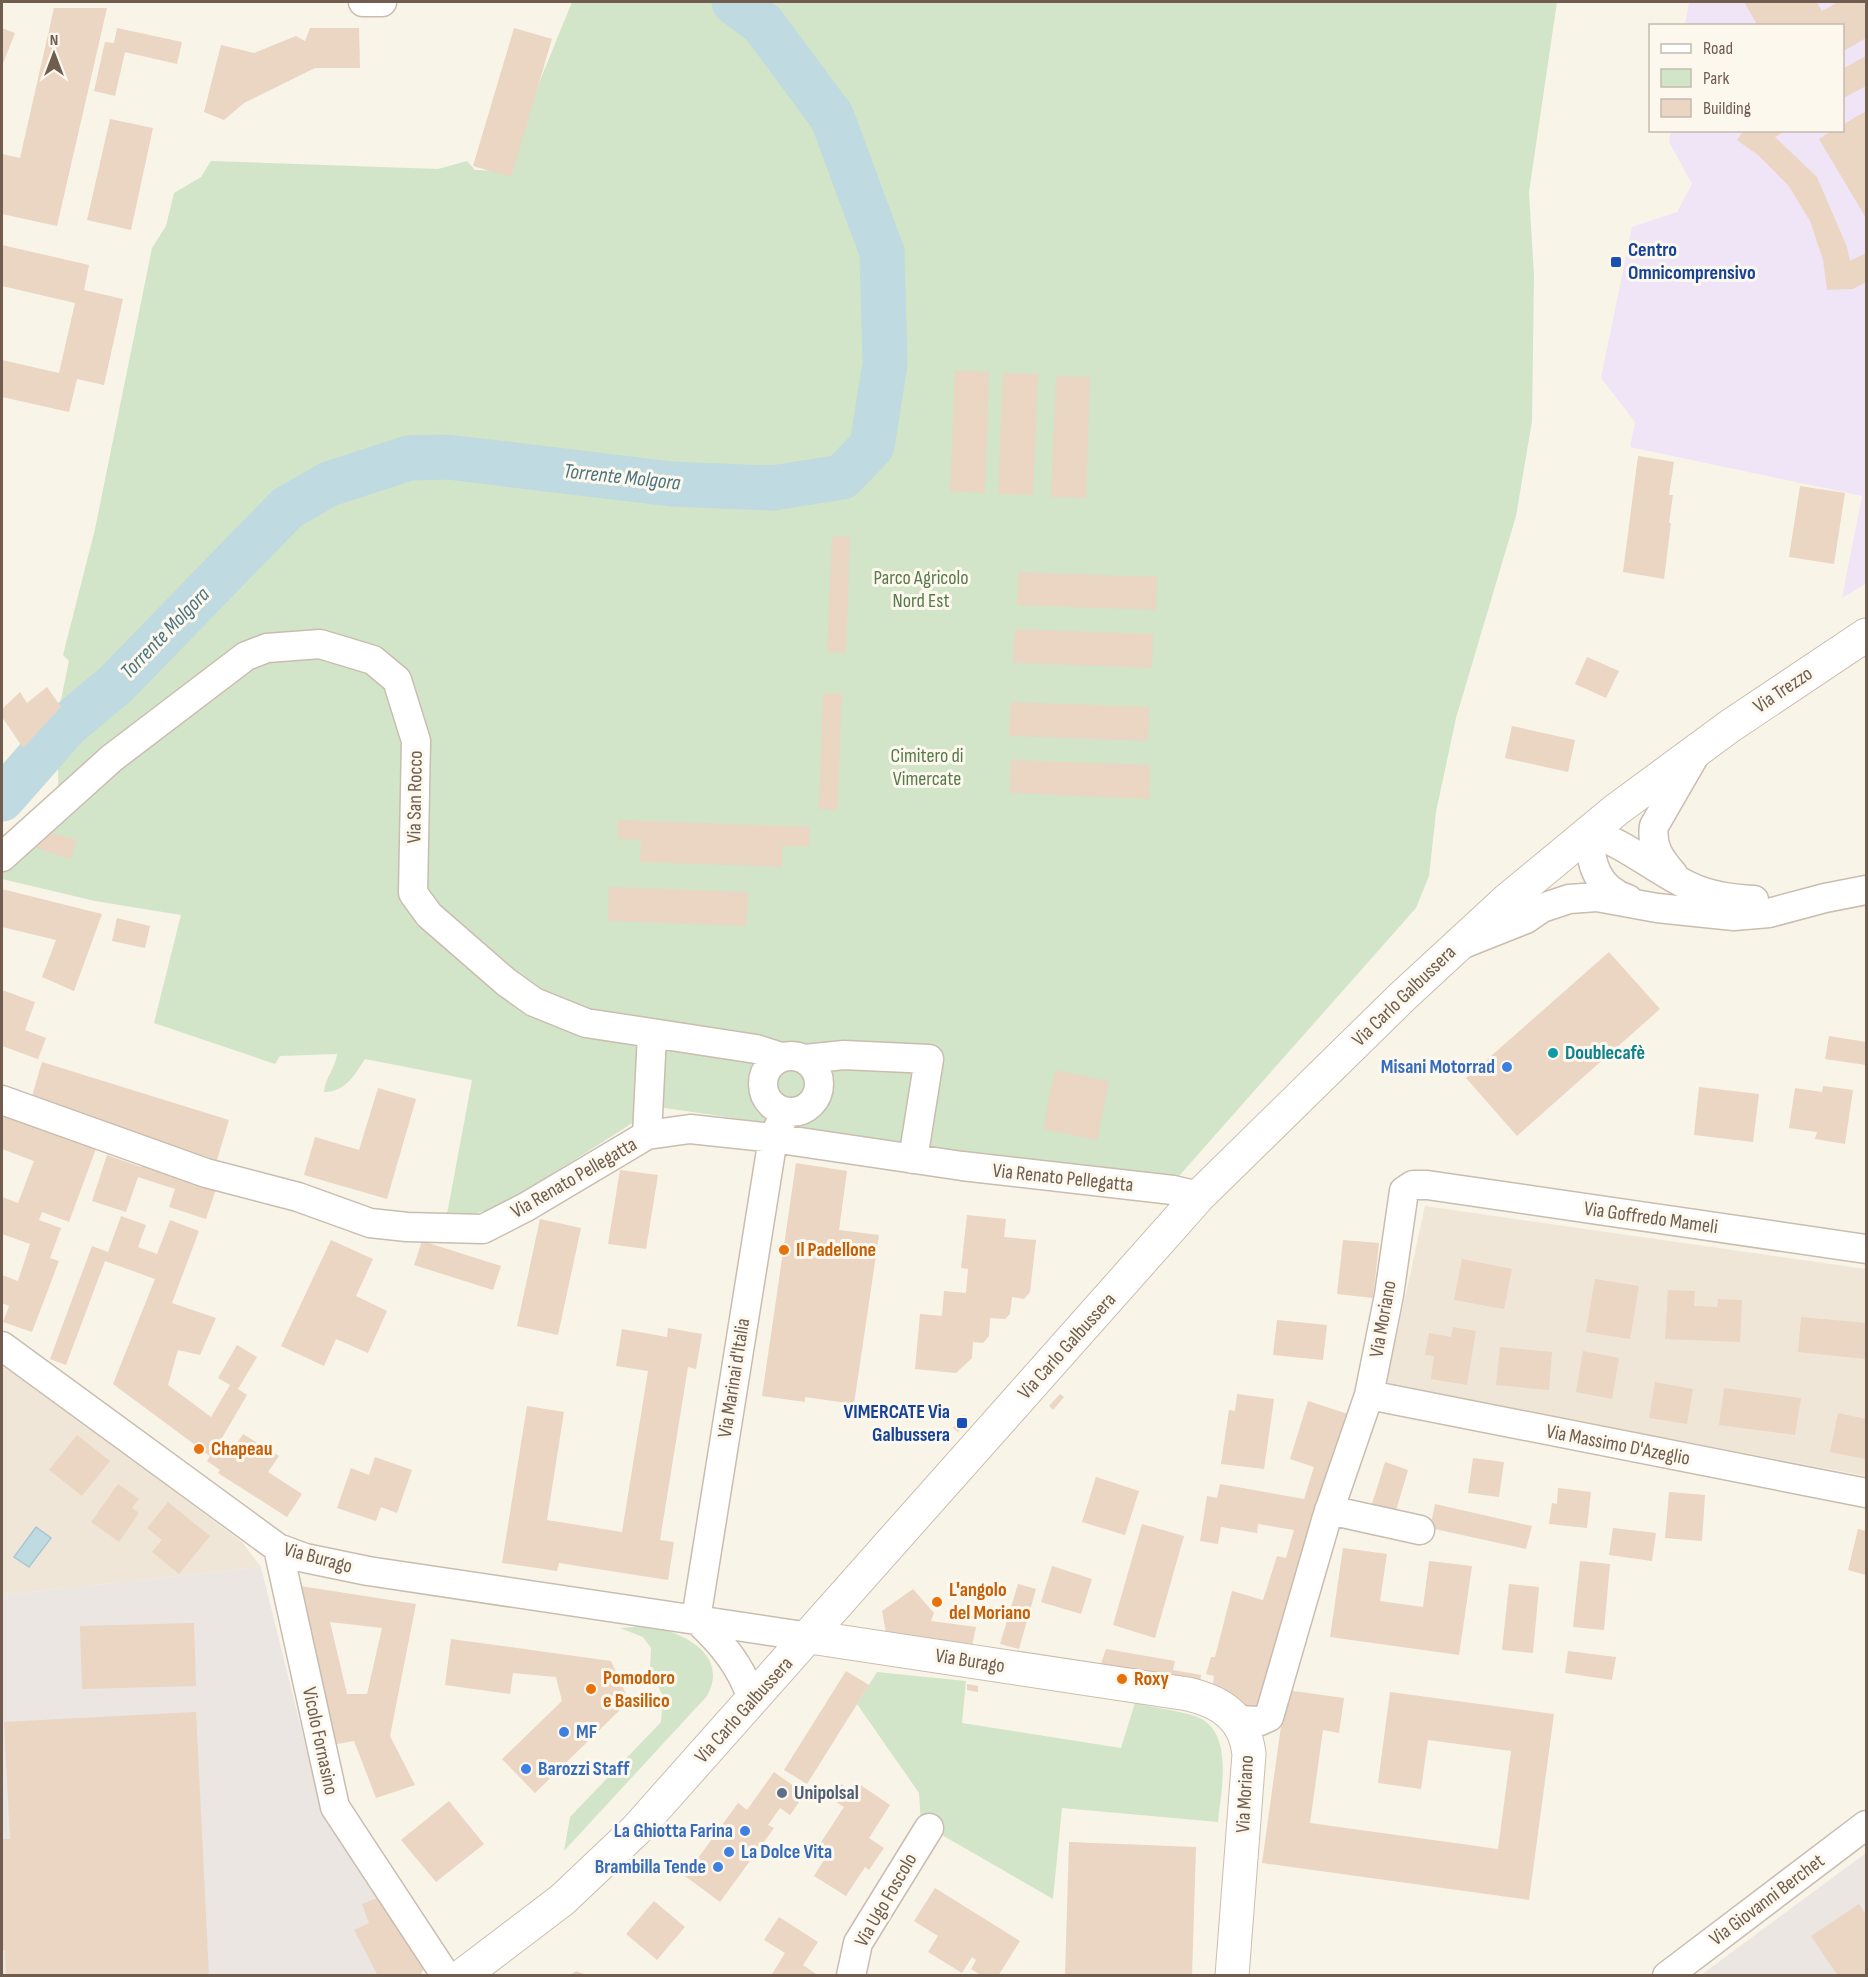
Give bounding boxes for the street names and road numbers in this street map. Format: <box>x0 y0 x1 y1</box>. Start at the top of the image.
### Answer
street label: Via Trezzo <box>1749 662 1817 718</box>
street label: Via San Rocco <box>402 750 428 844</box>
street label: Via Carlo Galbussera <box>1347 941 1461 1051</box>
street label: Via Renato Pellegatta <box>507 1132 641 1224</box>
street label: Via Renato Pellegatta <box>991 1159 1135 1197</box>
street label: Via Goffredo Mameli <box>1583 1197 1719 1239</box>
street label: Via Moriano <box>1364 1279 1402 1359</box>
street label: Via Carlo Galbussera <box>1013 1288 1121 1404</box>
street label: Via Marinai d'Italia <box>713 1317 755 1439</box>
street label: Via Massimo D'Azeglio <box>1544 1419 1692 1471</box>
street label: Via Burago <box>281 1537 355 1579</box>
street label: Via Burago <box>933 1644 1007 1678</box>
street label: Via Carlo Galbussera <box>690 1652 798 1768</box>
street label: Vicolo Fornasino <box>297 1685 343 1797</box>
street label: Via Moriano <box>1231 1755 1259 1833</box>
street label: Via Ugo Foscolo <box>850 1849 922 1951</box>
street label: Via Giovanni Berchet <box>1705 1849 1829 1951</box>

